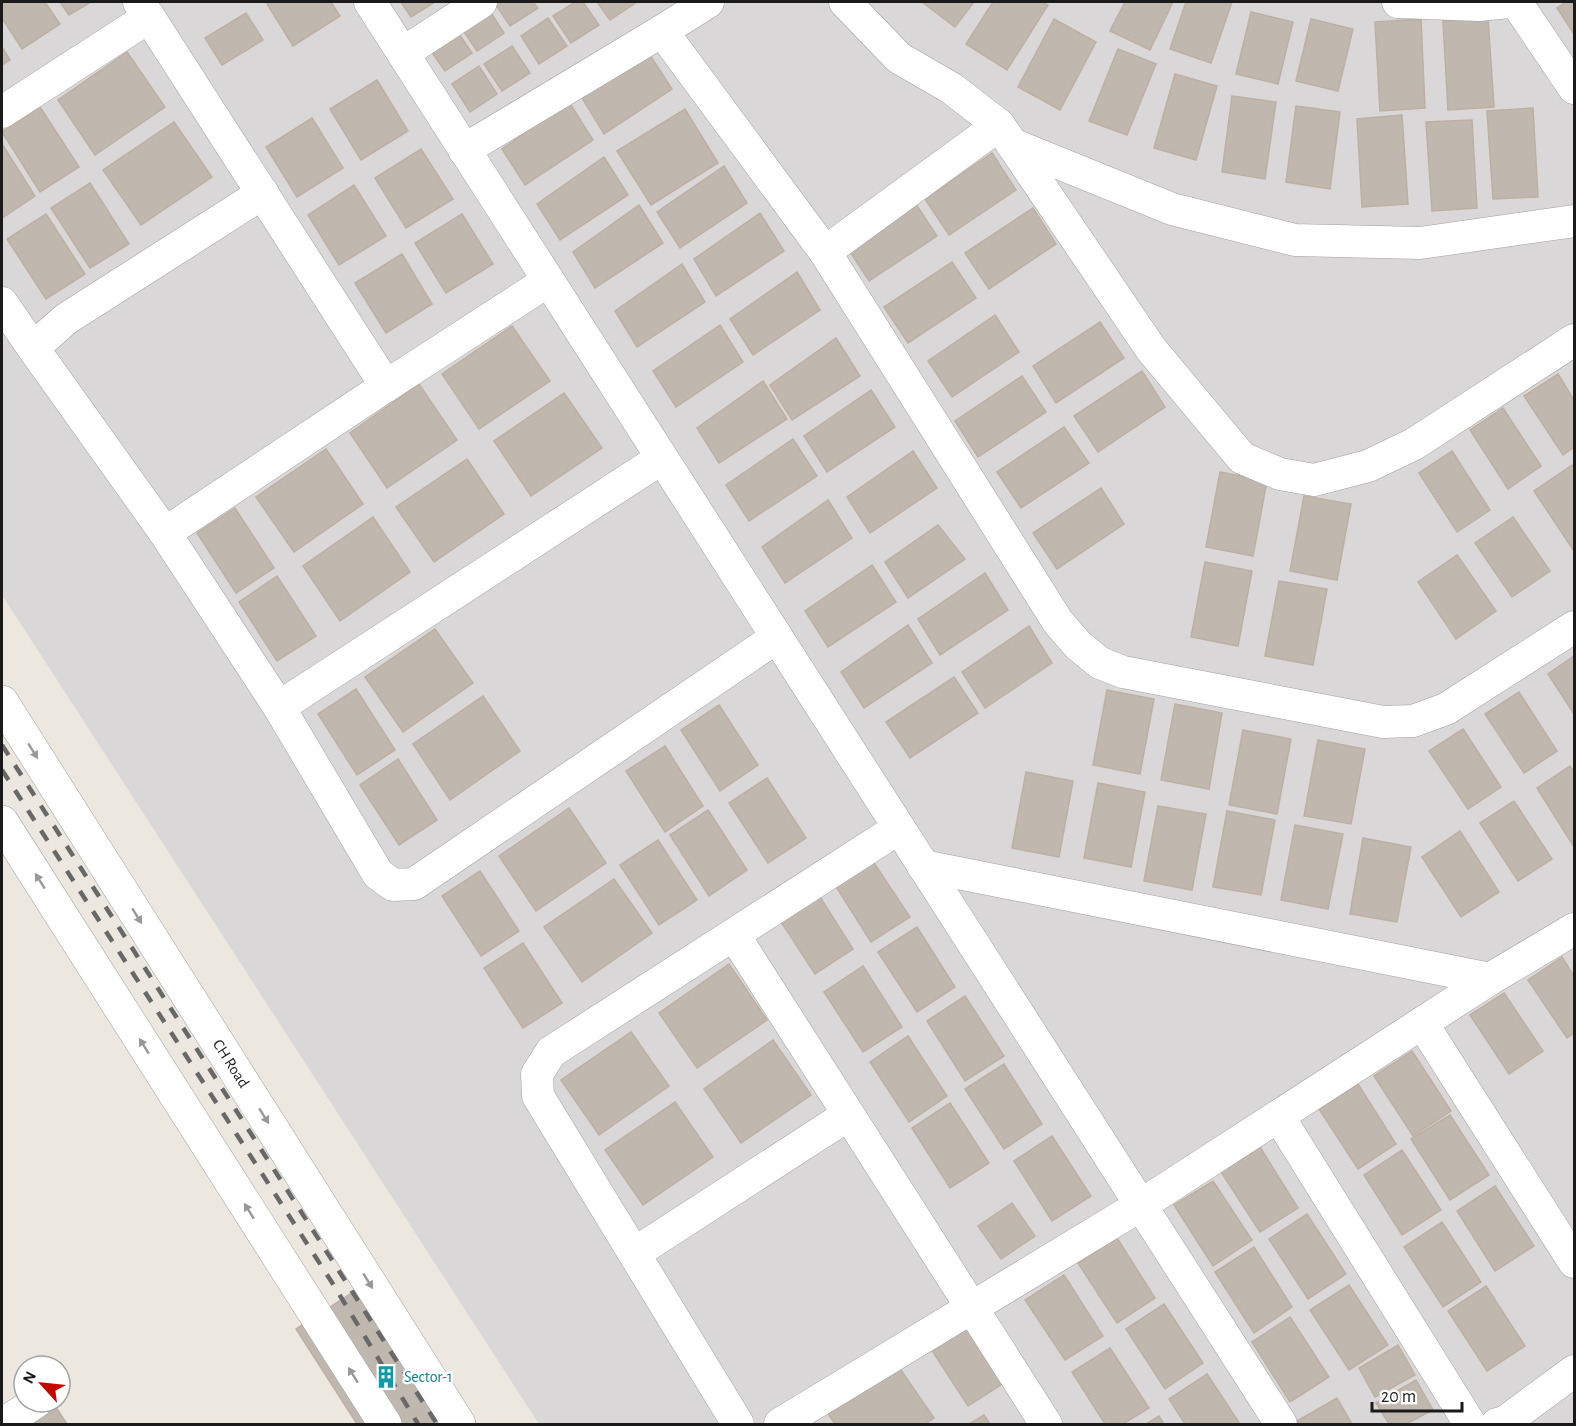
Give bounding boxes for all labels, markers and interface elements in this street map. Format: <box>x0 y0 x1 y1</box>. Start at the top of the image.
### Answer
one-way arrow <box>27 743 38 760</box>
one-way arrow <box>34 873 45 890</box>
one-way arrow <box>132 908 143 924</box>
street label: CH Road <box>210 1037 252 1091</box>
one-way arrow <box>139 1038 150 1054</box>
one-way arrow <box>258 1108 270 1124</box>
one-way arrow <box>243 1202 254 1219</box>
one-way arrow <box>363 1273 374 1289</box>
north arrow <box>12 1354 72 1414</box>
building icon: Sector-1 <box>373 1364 399 1390</box>
one-way arrow <box>348 1367 359 1383</box>
text: N <box>20 1369 39 1386</box>
place label: Sector-1 <box>404 1369 452 1385</box>
scale bar <box>1372 1375 1462 1413</box>
text: 20 m <box>1381 1388 1416 1406</box>

